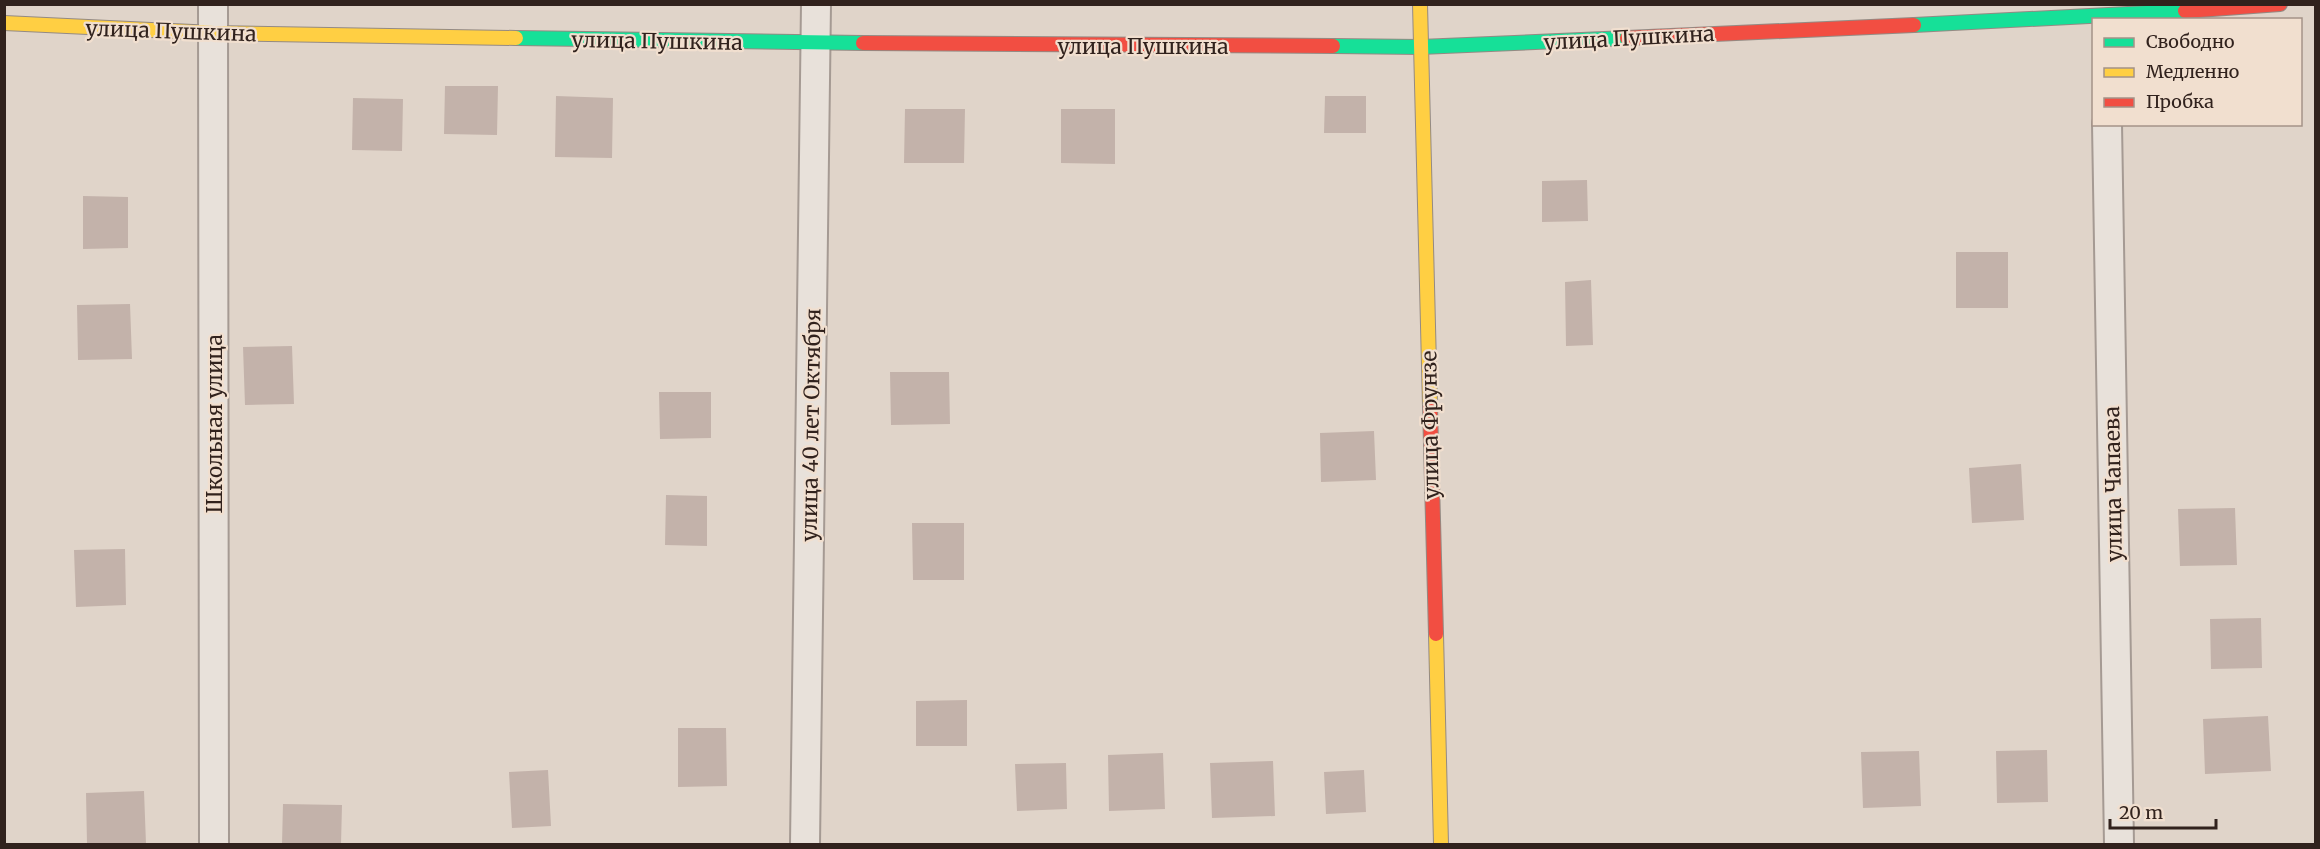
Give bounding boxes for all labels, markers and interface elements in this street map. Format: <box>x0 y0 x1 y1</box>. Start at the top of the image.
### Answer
street label: улица Пушкина <box>85 15 257 47</box>
legend <box>2092 18 2302 126</box>
street label: улица Пушкина <box>1543 20 1715 56</box>
street label: улица Пушкина <box>571 26 743 56</box>
text: Свободно <box>2146 30 2234 53</box>
street label: улица Пушкина <box>1057 33 1229 60</box>
text: Медленно <box>2146 60 2239 83</box>
text: Пробка <box>2146 90 2214 113</box>
street label: улица 40 лет Октября <box>795 308 827 542</box>
street label: Школьная улица <box>201 334 228 514</box>
street label: улица Фрунзе <box>1415 350 1445 500</box>
street label: улица Чапаева <box>2098 406 2128 562</box>
scale bar <box>2110 792 2216 830</box>
text: 20 m <box>2119 801 2163 824</box>

